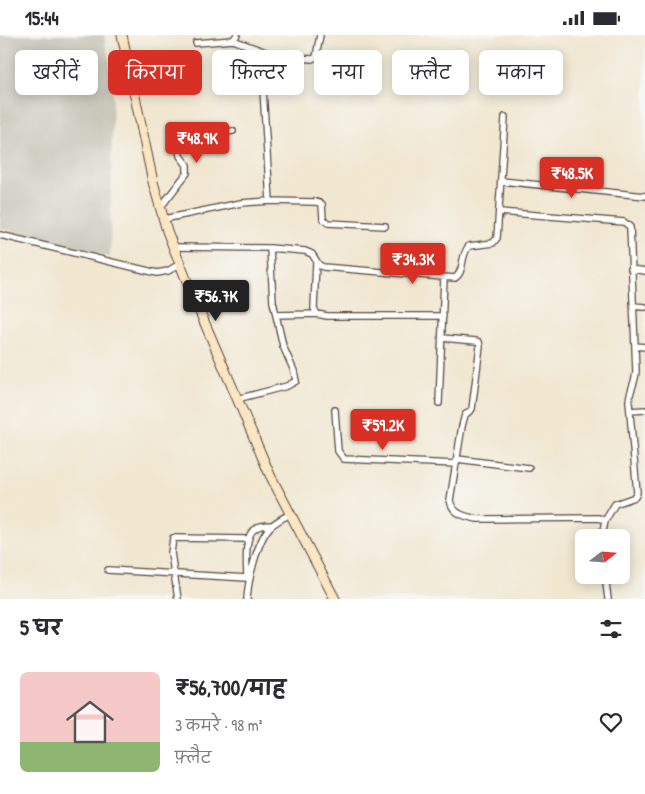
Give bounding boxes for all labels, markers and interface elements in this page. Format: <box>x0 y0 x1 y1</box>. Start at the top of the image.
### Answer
text: 15:44 <box>25 5 59 31</box>
chip: खरीदें <box>15 50 98 95</box>
chip: किराया <box>108 50 202 95</box>
chip: फ़िल्टर <box>212 50 304 95</box>
chip: नया <box>314 50 382 95</box>
chip: फ़्लैट <box>392 50 469 95</box>
chip: मकान <box>479 50 563 95</box>
pin: ₹48.9K <box>156 121 238 164</box>
text: ₹48.9K <box>176 127 218 149</box>
pin: ₹48.5K <box>531 156 613 199</box>
text: ₹48.5K <box>551 162 593 184</box>
pin: ₹34.3K <box>372 243 454 285</box>
text: ₹34.3K <box>391 248 435 270</box>
pin: ₹56.7K <box>175 279 257 322</box>
text: ₹56.7K <box>194 285 238 307</box>
pin: ₹59.2K <box>342 409 424 451</box>
text: ₹59.2K <box>362 414 404 436</box>
north arrow <box>575 529 630 584</box>
map controls <box>575 529 630 584</box>
text: 5 घर <box>20 613 62 642</box>
icon: filters <box>597 615 625 643</box>
text: ₹56,700/माह <box>175 673 286 702</box>
icon: home <box>60 692 120 752</box>
icon: heart <box>597 708 625 736</box>
text: 3 कमरे · 98 m² <box>175 714 262 736</box>
text: फ़्लैट <box>175 746 211 768</box>

